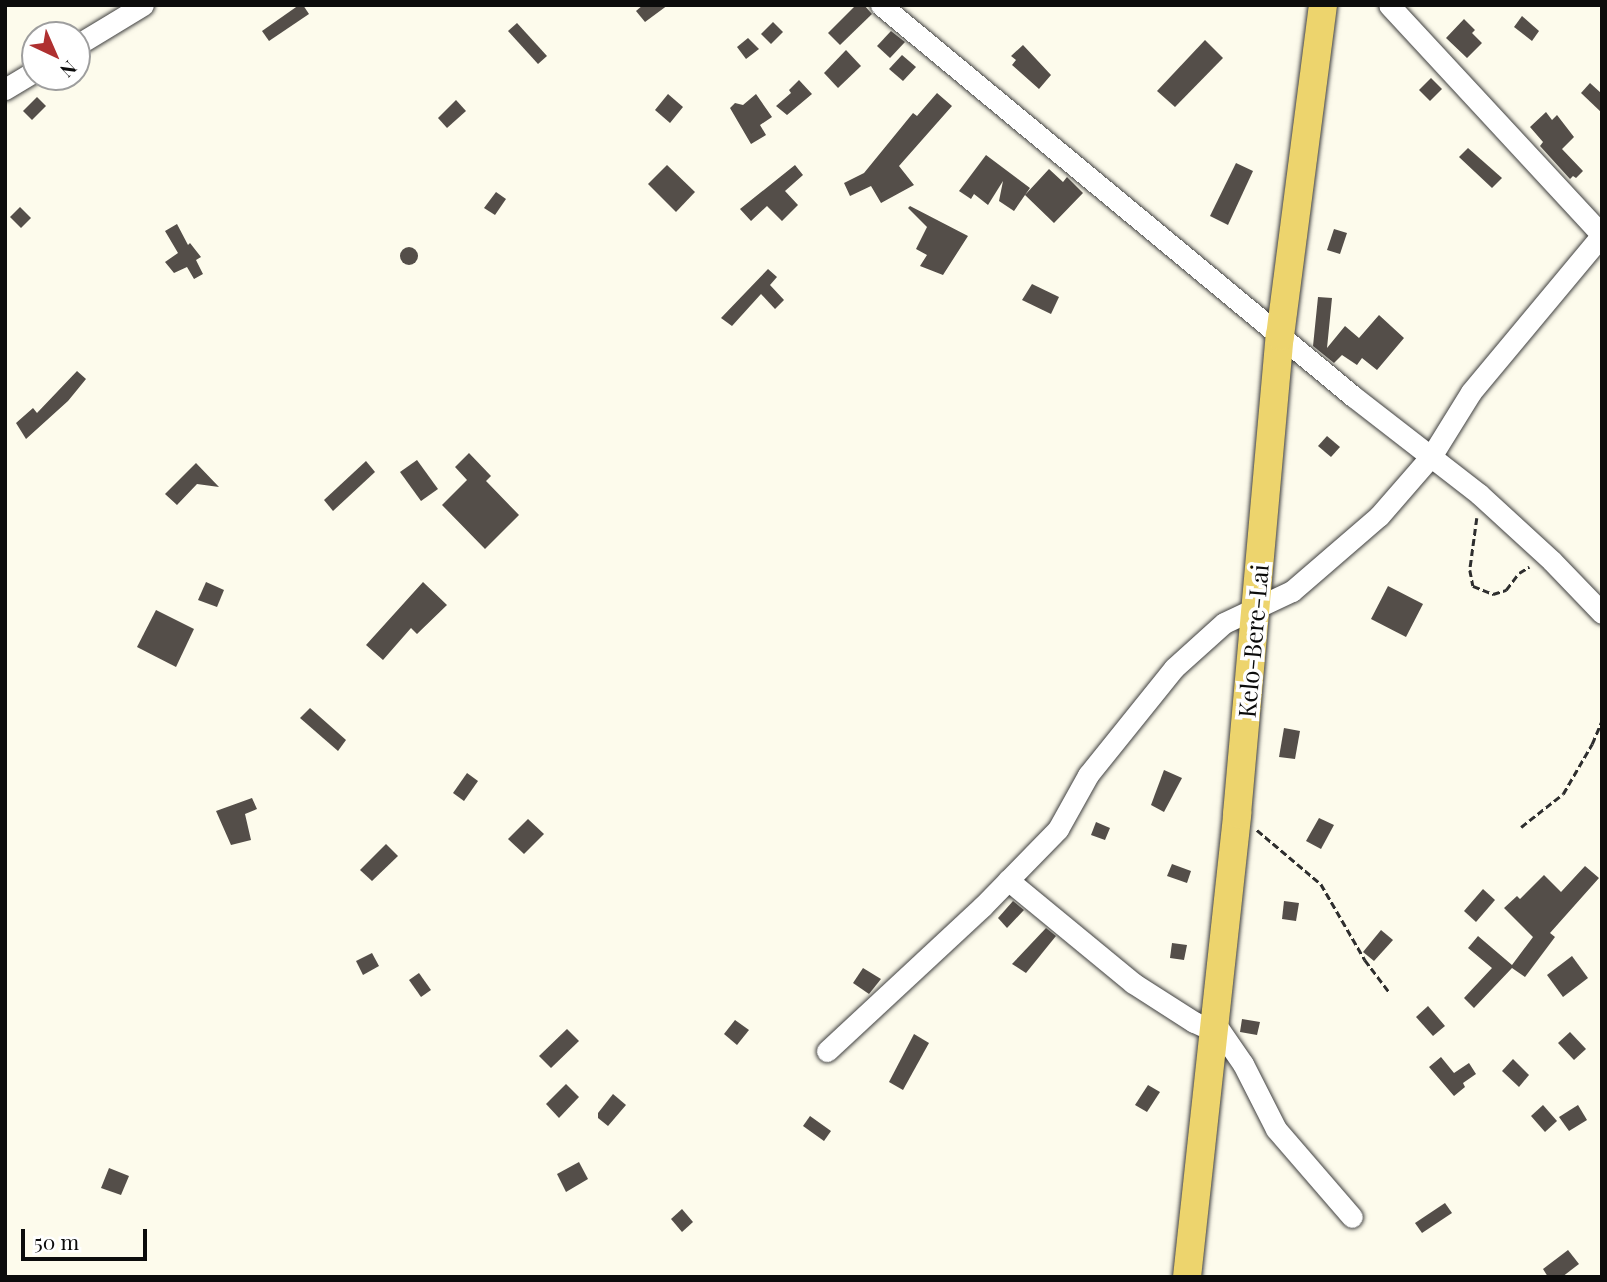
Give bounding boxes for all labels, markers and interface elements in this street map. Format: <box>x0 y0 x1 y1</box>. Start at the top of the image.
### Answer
north arrow <box>21 21 91 91</box>
text: N <box>55 56 83 84</box>
street label: Kelo-Bere-Lai <box>1232 563 1274 719</box>
scale bar <box>24 1216 150 1260</box>
text: 50 m <box>34 1227 79 1255</box>

